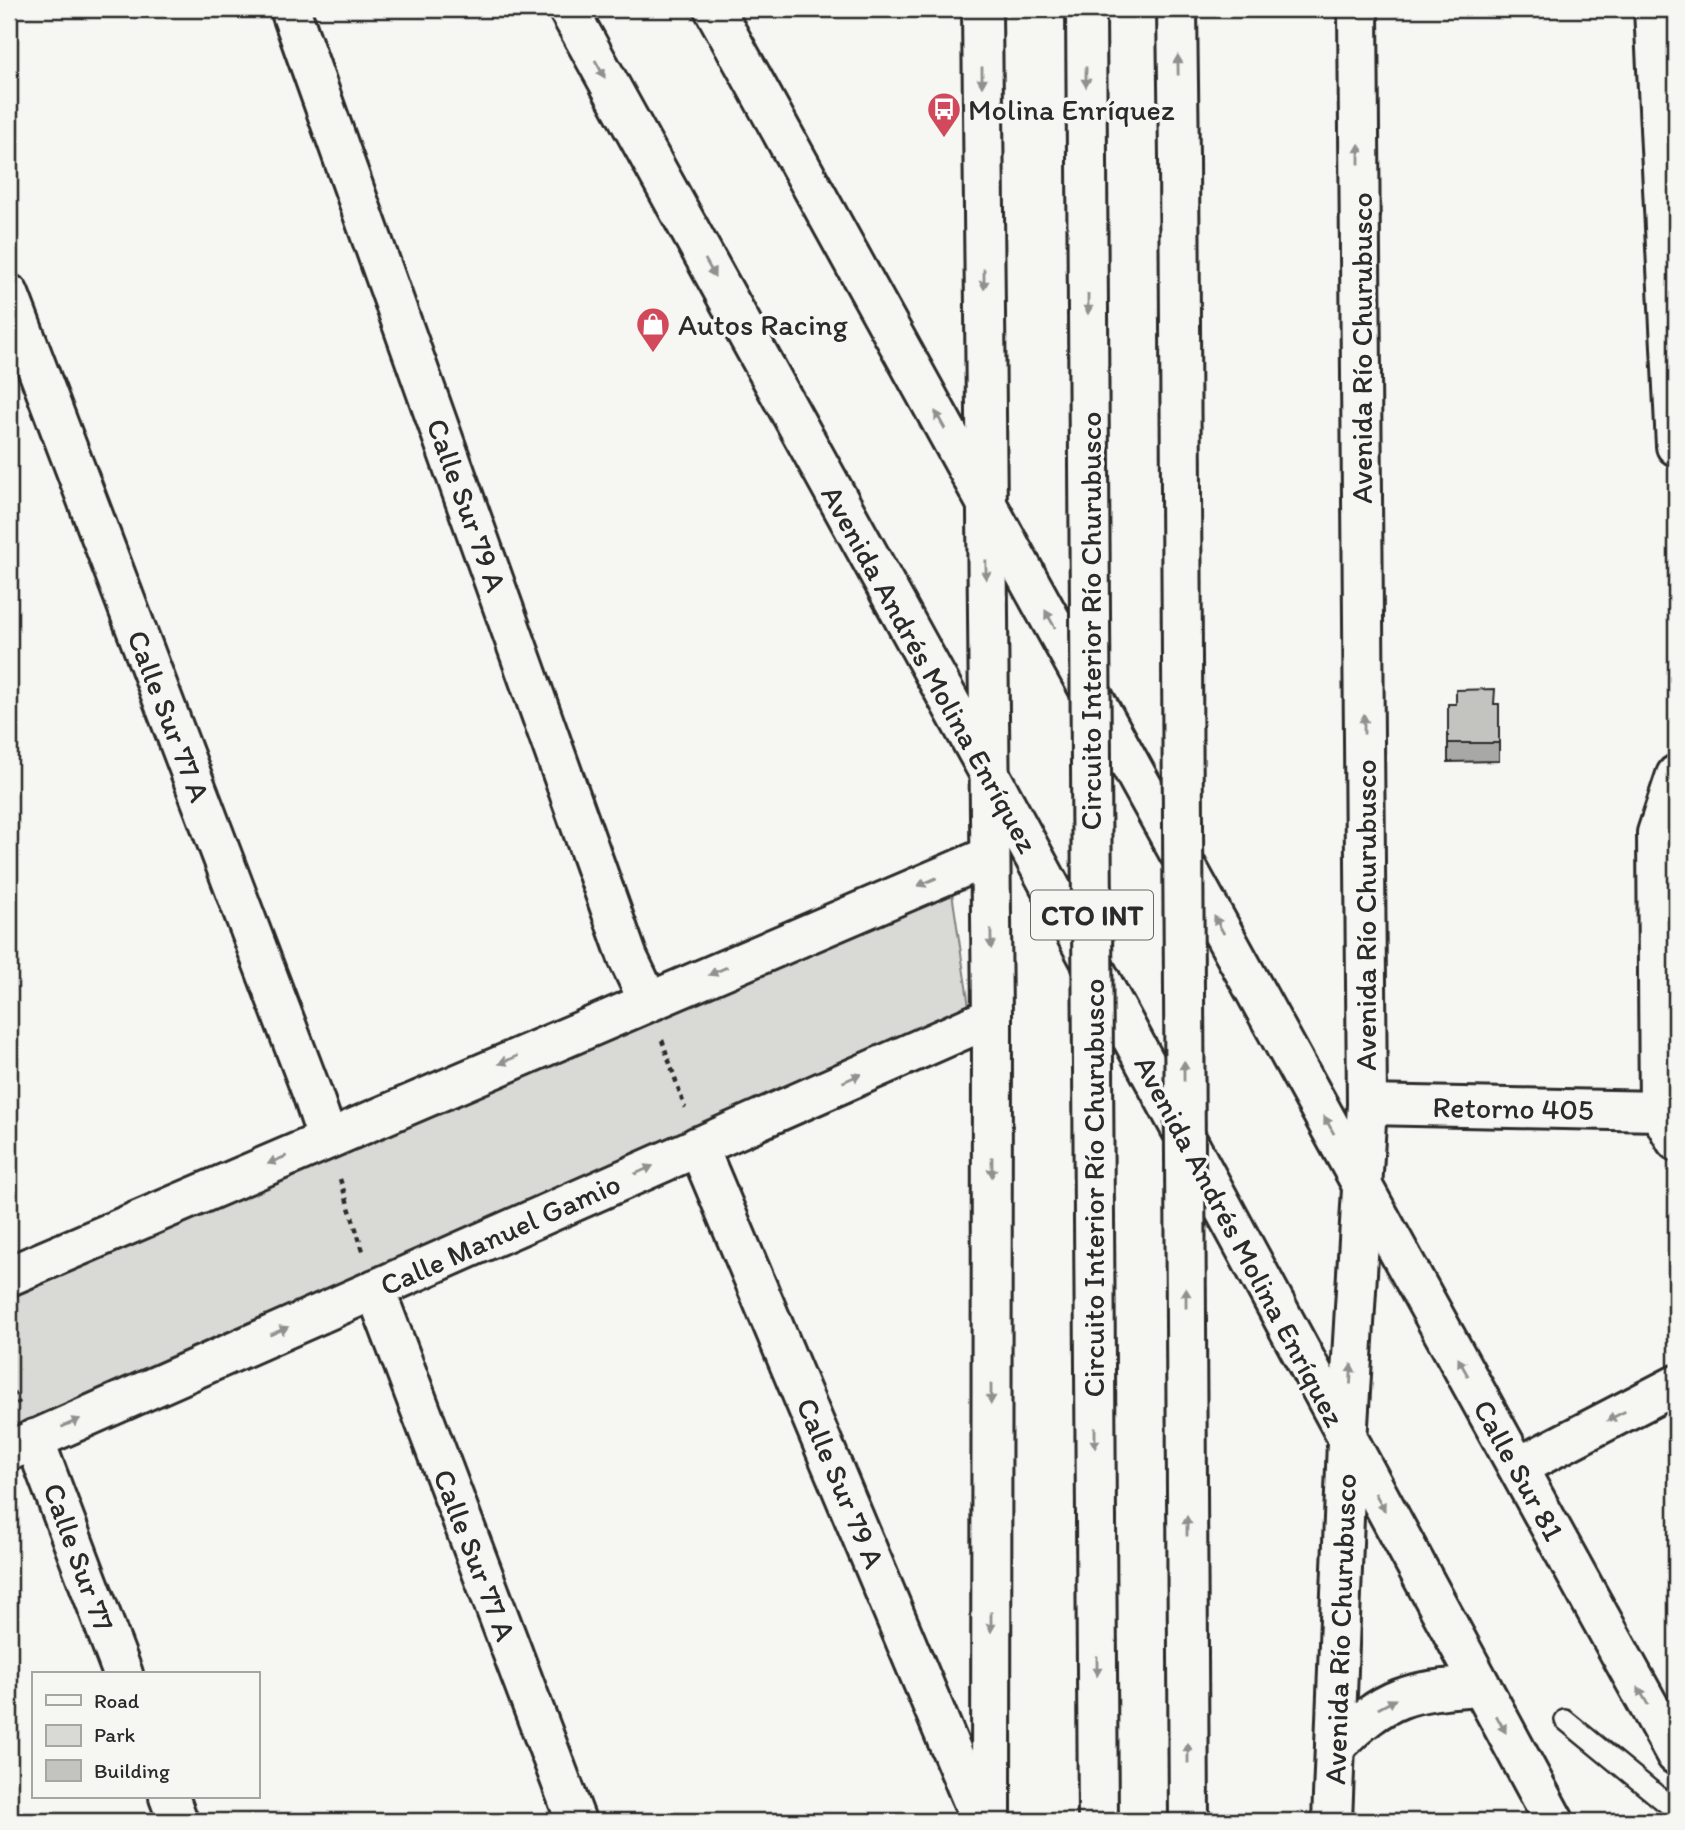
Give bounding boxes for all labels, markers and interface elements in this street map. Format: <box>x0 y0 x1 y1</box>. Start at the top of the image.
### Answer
one-way arrow <box>1172 54 1184 76</box>
one-way arrow <box>594 59 606 79</box>
one-way arrow <box>976 66 988 88</box>
one-way arrow <box>1080 66 1092 88</box>
bus stop icon: Molina Enríquez <box>925 90 963 139</box>
place label: Molina Enríquez <box>968 91 1175 128</box>
one-way arrow <box>1353 143 1365 165</box>
street label: Avenida Río Churubusco <box>1343 192 1380 504</box>
one-way arrow <box>704 258 716 278</box>
one-way arrow <box>978 268 990 290</box>
one-way arrow <box>1082 294 1094 316</box>
shop icon: Autos Racing <box>634 305 672 354</box>
place label: Autos Racing <box>678 306 849 343</box>
one-way arrow <box>934 410 946 429</box>
street label: Circuito Interior Río Churubusco <box>1072 411 1109 831</box>
street label: Calle Sur 79 A <box>419 413 515 597</box>
street label: Avenida Andrés Molina Enríquez <box>813 479 1047 859</box>
one-way arrow <box>981 560 992 582</box>
one-way arrow <box>1044 609 1056 629</box>
street label: Calle Sur 77 A <box>119 625 219 807</box>
one-way arrow <box>1358 713 1370 735</box>
street label: Avenida Río Churubusco <box>1347 759 1384 1071</box>
one-way arrow <box>917 877 938 888</box>
road number: CTO INT <box>1031 890 1153 940</box>
one-way arrow <box>1213 916 1225 935</box>
one-way arrow <box>985 929 997 951</box>
one-way arrow <box>707 965 728 976</box>
street label: Circuito Interior Río Churubusco <box>1075 978 1112 1398</box>
street label: Avenida Andrés Molina Enríquez <box>1126 1049 1354 1433</box>
one-way arrow <box>498 1055 519 1066</box>
one-way arrow <box>1178 1059 1190 1081</box>
one-way arrow <box>842 1072 863 1083</box>
street label: Retorno 405 <box>1432 1088 1594 1128</box>
one-way arrow <box>1323 1115 1335 1134</box>
one-way arrow <box>266 1154 287 1165</box>
one-way arrow <box>986 1156 998 1178</box>
street label: Calle Manuel Gamio <box>374 1164 626 1304</box>
one-way arrow <box>634 1164 654 1176</box>
one-way arrow <box>1180 1287 1192 1309</box>
one-way arrow <box>269 1325 290 1336</box>
one-way arrow <box>1457 1358 1469 1377</box>
one-way arrow <box>1346 1363 1357 1385</box>
one-way arrow <box>985 1384 997 1406</box>
street label: Calle Sur 79 A <box>788 1392 894 1574</box>
street label: Calle Sur 81 <box>1465 1393 1573 1547</box>
one-way arrow <box>1606 1411 1626 1422</box>
one-way arrow <box>61 1417 81 1429</box>
one-way arrow <box>1089 1428 1101 1450</box>
street label: Calle Sur 77 A <box>425 1464 525 1646</box>
street label: Avenida Río Churubusco <box>1316 1473 1364 1785</box>
street label: Calle Sur 77 <box>35 1478 123 1636</box>
one-way arrow <box>1374 1493 1386 1512</box>
one-way arrow <box>1181 1514 1193 1536</box>
one-way arrow <box>985 1611 997 1633</box>
one-way arrow <box>1091 1655 1103 1677</box>
legend <box>32 1672 259 1798</box>
one-way arrow <box>1638 1685 1650 1705</box>
text: Road <box>94 1688 140 1713</box>
one-way arrow <box>1377 1698 1397 1710</box>
one-way arrow <box>1494 1714 1506 1734</box>
text: Park <box>94 1722 136 1747</box>
one-way arrow <box>1183 1742 1194 1764</box>
text: Building <box>94 1758 170 1783</box>

